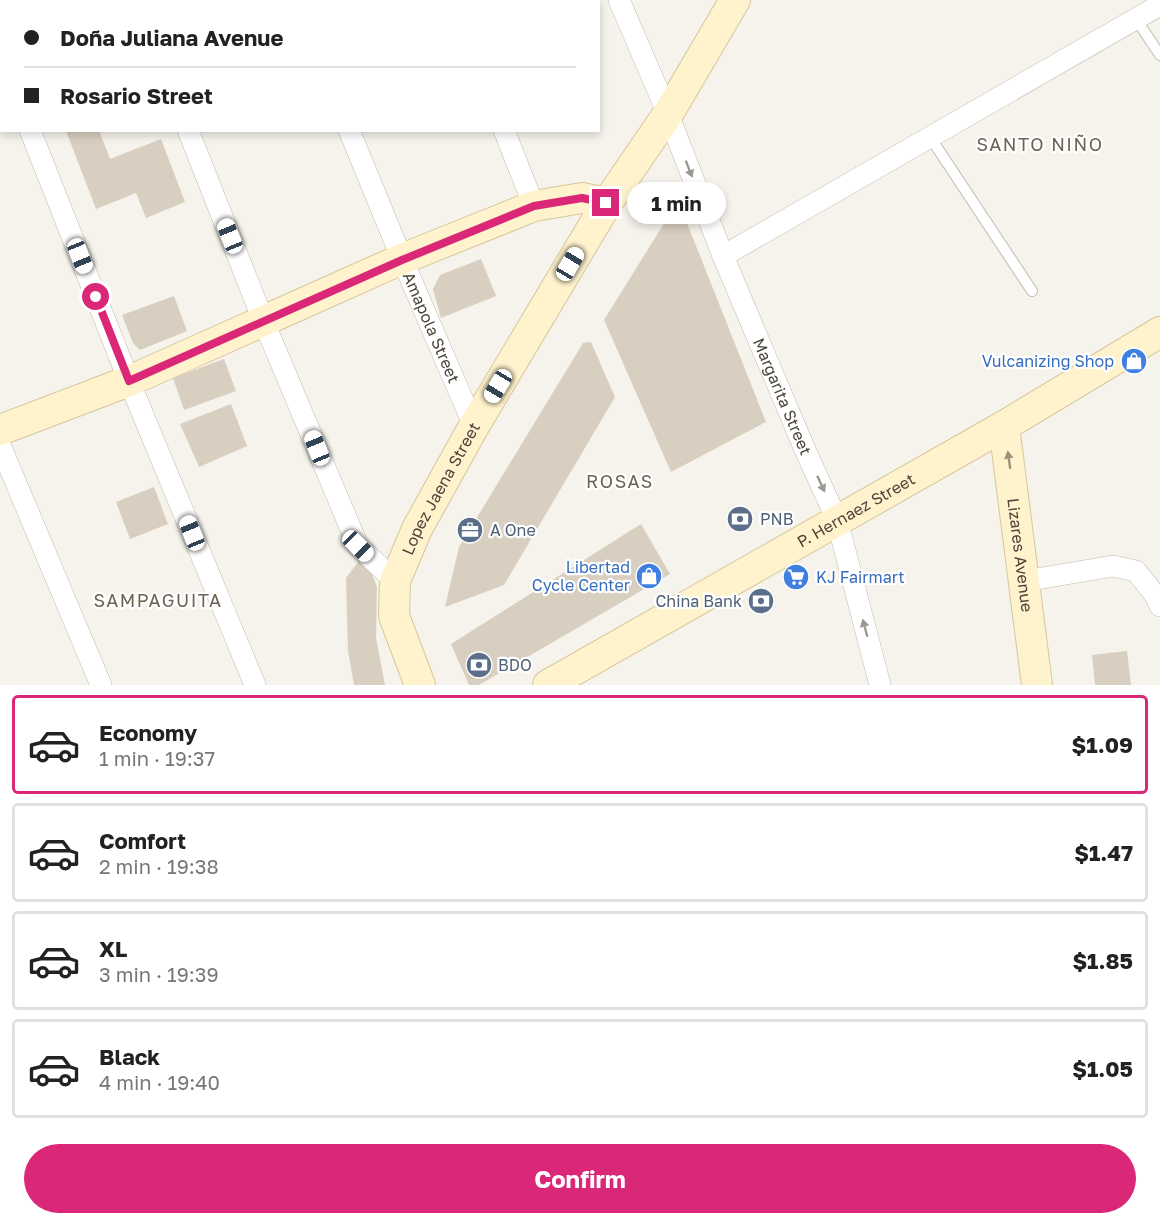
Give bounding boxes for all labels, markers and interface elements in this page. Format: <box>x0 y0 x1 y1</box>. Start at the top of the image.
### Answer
text: Doña Juliana Avenue <box>60 24 283 51</box>
text: Rosario Street <box>60 82 213 109</box>
district label: SANTO NIÑO <box>976 133 1104 155</box>
one-way arrow <box>685 160 694 178</box>
callout: 1 min <box>627 182 726 224</box>
route end <box>592 189 619 216</box>
text: 1 min <box>651 191 702 215</box>
car <box>215 216 245 256</box>
car <box>65 236 95 276</box>
car <box>553 244 587 284</box>
street label: Amapola Street <box>399 269 464 386</box>
route start <box>82 283 109 310</box>
street label: Margarita Street <box>749 335 816 458</box>
shop icon: Vulcanizing Shop <box>1119 346 1149 376</box>
place label: Vulcanizing Shop <box>982 351 1114 371</box>
car <box>481 366 515 406</box>
street label: Lopez Jaena Street <box>397 419 484 558</box>
car <box>302 428 332 468</box>
one-way arrow <box>1004 451 1014 470</box>
street label: P. Hernaez Street <box>793 469 918 552</box>
district label: ROSAS <box>586 470 654 492</box>
one-way arrow <box>816 476 825 493</box>
street label: Lizares Avenue <box>1003 497 1038 613</box>
bank icon: PNB <box>725 504 755 534</box>
place label: PNB <box>760 509 793 529</box>
car <box>177 513 207 553</box>
office icon: A One <box>455 515 485 545</box>
place label: A One <box>490 520 536 540</box>
car <box>339 527 377 565</box>
place label: Libertad Cycle Center <box>532 557 630 595</box>
shop icon: Libertad Cycle Center <box>634 561 664 591</box>
supermarket icon: KJ Fairmart <box>781 562 811 592</box>
place label: KJ Fairmart <box>816 567 905 587</box>
bank icon: China Bank <box>746 586 776 616</box>
district label: SAMPAGUITA <box>93 589 223 611</box>
place label: China Bank <box>655 591 742 611</box>
one-way arrow <box>860 619 870 638</box>
bank icon: BDO <box>464 650 494 680</box>
place label: BDO <box>498 655 532 675</box>
icon: car <box>27 718 81 772</box>
text: Economy <box>99 719 197 746</box>
text: $1.09 <box>1072 731 1133 758</box>
text: 1 min · 19:37 <box>99 746 215 770</box>
icon: car <box>27 826 81 880</box>
text: Comfort <box>99 827 186 854</box>
text: $1.47 <box>1074 839 1133 866</box>
text: 2 min · 19:38 <box>99 854 219 878</box>
icon: car <box>27 934 81 988</box>
text: XL <box>99 935 127 962</box>
text: $1.85 <box>1072 947 1133 974</box>
text: 3 min · 19:39 <box>99 962 219 986</box>
icon: car <box>27 1042 81 1096</box>
text: Black <box>99 1043 160 1070</box>
text: $1.05 <box>1072 1055 1133 1082</box>
text: 4 min · 19:40 <box>99 1070 220 1094</box>
button: Confirm <box>24 1144 1136 1213</box>

